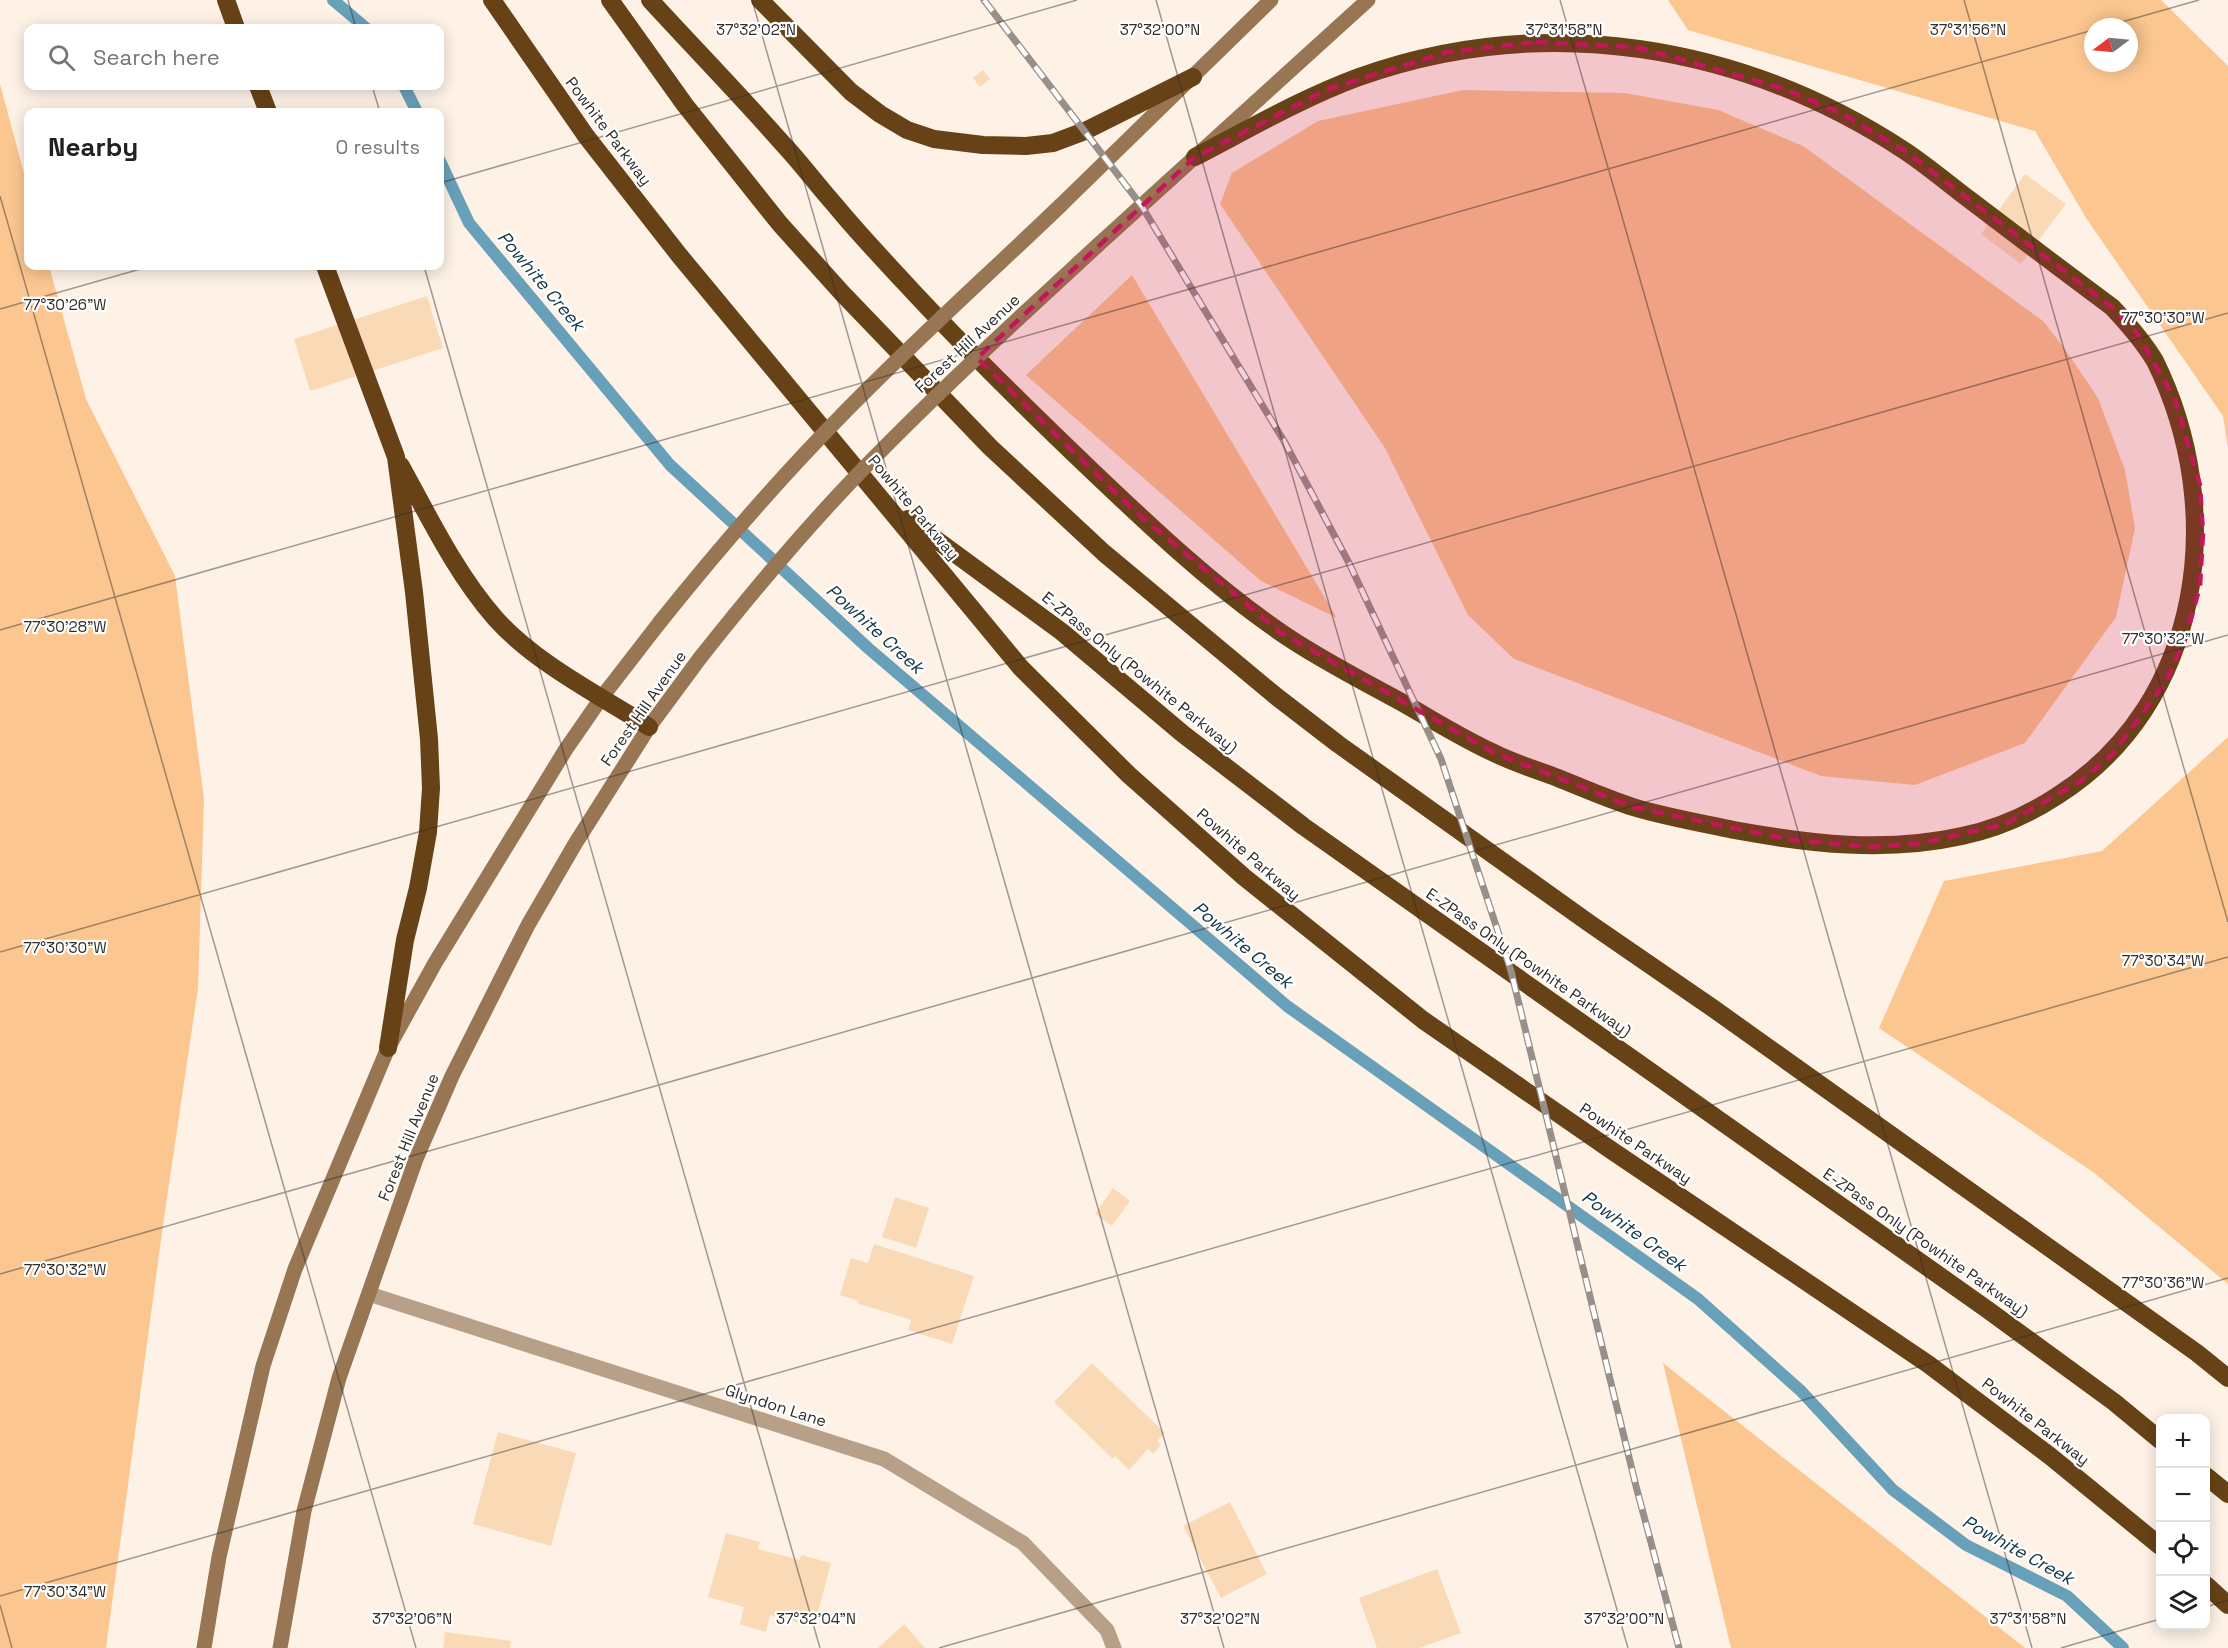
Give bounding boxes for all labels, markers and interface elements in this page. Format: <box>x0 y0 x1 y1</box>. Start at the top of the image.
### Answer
north arrow <box>2084 18 2138 72</box>
text: 37°32'02"N <box>716 20 796 39</box>
text: 37°32'00"N <box>1120 20 1200 39</box>
text: 37°31'58"N <box>1526 20 1602 39</box>
text: 37°31'56"N <box>1930 20 2006 39</box>
search box <box>24 24 444 90</box>
icon: search <box>45 41 78 74</box>
text: Search here <box>93 43 220 71</box>
street label: Powhite Parkway <box>561 73 656 190</box>
text: Nearby <box>48 130 138 164</box>
text: 0 results <box>336 134 420 160</box>
water label: Powhite Creek <box>493 226 591 337</box>
street label: Forest Hill Avenue <box>910 289 1024 397</box>
text: 77°30'26"W <box>24 295 106 314</box>
text: 77°30'30"W <box>2121 308 2205 327</box>
street label: Powhite Parkway <box>863 450 964 564</box>
water label: Powhite Creek <box>822 579 931 680</box>
street label: E-ZPass Only (Powhite Parkway) <box>1037 587 1242 758</box>
text: 77°30'28"W <box>24 617 106 636</box>
text: 77°30'32"W <box>2122 629 2204 648</box>
street label: Forest Hill Avenue <box>596 647 691 770</box>
street label: Powhite Parkway <box>1192 803 1305 905</box>
street label: E-ZPass Only (Powhite Parkway) <box>1422 883 1635 1042</box>
water label: Powhite Creek <box>1189 896 1300 995</box>
text: 77°30'30"W <box>23 938 107 957</box>
text: 77°30'34"W <box>2122 951 2204 970</box>
street label: Forest Hill Avenue <box>373 1070 444 1204</box>
street label: Powhite Parkway <box>1576 1098 1696 1189</box>
street label: E-ZPass Only (Powhite Parkway) <box>1819 1163 2032 1322</box>
water label: Powhite Creek <box>1578 1185 1693 1278</box>
text: 77°30'32"W <box>24 1260 106 1279</box>
text: 77°30'36"W <box>2122 1273 2204 1292</box>
street label: Powhite Parkway <box>1978 1373 2094 1470</box>
street label: Glyndon Lane <box>722 1379 829 1432</box>
map controls <box>2156 1414 2210 1630</box>
button: + <box>2156 1414 2210 1468</box>
button: − <box>2156 1468 2210 1522</box>
water label: Powhite Creek <box>1959 1510 2080 1591</box>
button: locate <box>2156 1522 2210 1576</box>
button: layers <box>2156 1576 2210 1630</box>
text: 77°30'34"W <box>24 1582 106 1601</box>
text: 37°32'06"N <box>372 1609 452 1628</box>
text: 37°32'04"N <box>776 1609 856 1628</box>
text: 37°32'02"N <box>1180 1609 1260 1628</box>
text: 37°32'00"N <box>1584 1609 1664 1628</box>
text: 37°31'58"N <box>1990 1609 2066 1628</box>

